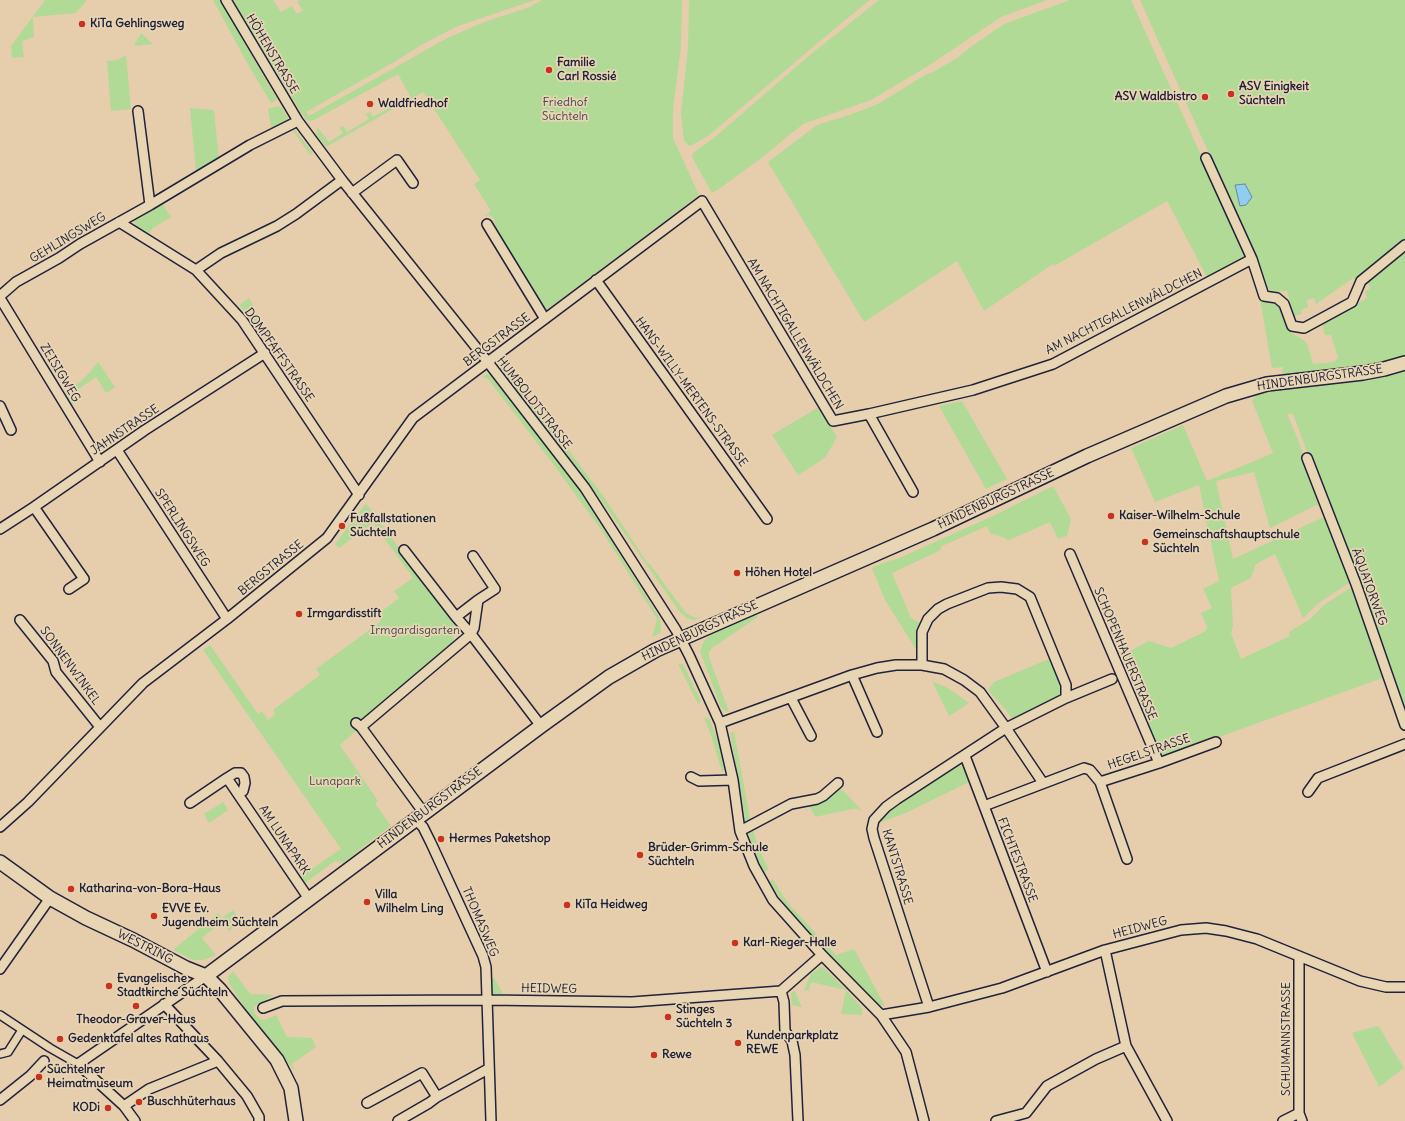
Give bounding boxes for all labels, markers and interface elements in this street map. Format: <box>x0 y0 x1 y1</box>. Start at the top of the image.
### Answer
street label: HÖHENSTRASSE <box>243 11 301 97</box>
place label: KiTa Gehlingsweg <box>90 17 184 31</box>
marker: KiTa Gehlingsweg <box>77 19 87 29</box>
place label: Familie Carl Rossié <box>557 56 616 84</box>
marker: Familie Carl Rossié <box>544 65 554 75</box>
place label: ASV Einigkeit Süchteln <box>1239 80 1309 108</box>
marker: ASV Einigkeit Süchteln <box>1226 89 1236 99</box>
place label: ASV Waldbistro <box>1115 90 1197 104</box>
marker: ASV Waldbistro <box>1200 92 1210 102</box>
park label: Friedhof Süchteln <box>542 96 588 124</box>
place label: Waldfriedhof <box>378 97 448 111</box>
marker: Waldfriedhof <box>365 99 375 109</box>
street label: GEHLINGSWEG <box>27 210 109 266</box>
street label: AM NACHTIGALLENWÄLDCHEN <box>744 256 846 412</box>
street label: AM NACHTIGALLENWÄLDCHEN <box>1043 266 1205 358</box>
street label: DOMPFAFFSTRASSE <box>241 305 317 405</box>
street label: BERGSTRASSE <box>461 310 533 370</box>
street label: HANS-WILLY-MERTENS-STRASSE <box>632 314 750 470</box>
street label: ZEISIGWEG <box>37 341 83 405</box>
street label: HUMBOLDTSTRASSE <box>493 354 575 452</box>
street label: HINDENBURGSTRASSE <box>1256 362 1384 394</box>
street label: JAHNSTRASSE <box>88 402 162 458</box>
street label: HINDENBURGSTRASSE <box>935 466 1057 532</box>
street label: SPERLINGSWEG <box>151 486 213 570</box>
place label: Kaiser-Wilhelm-Schule <box>1119 509 1240 523</box>
marker: Kaiser-Wilhelm-Schule <box>1106 511 1116 521</box>
place label: Fußfallstationen Süchteln <box>350 512 436 540</box>
marker: Fußfallstationen Süchteln <box>337 521 347 531</box>
place label: Gemeinschaftshauptschule Süchteln <box>1153 528 1300 556</box>
street label: BERGSTRASSE <box>235 537 307 599</box>
marker: Gemeinschaftshauptschule Süchteln <box>1140 537 1150 547</box>
street label: ÄQUATORWEG <box>1348 546 1390 628</box>
place label: Höhen Hotel <box>745 566 812 580</box>
marker: Höhen Hotel <box>732 568 742 578</box>
street label: SCHOPENHAUERSTRASSE <box>1090 585 1160 723</box>
street label: HINDENBURGSTRASSE <box>639 598 761 664</box>
place label: Irmgardisstift <box>307 607 381 621</box>
marker: Irmgardisstift <box>294 609 304 619</box>
street label: SONNENWINKEL <box>37 624 103 708</box>
park label: Irmgardisgarten <box>370 624 460 638</box>
street label: HEGELSTRASSE <box>1106 731 1192 773</box>
street label: HINDENBURGSTRASSE <box>375 764 485 852</box>
park label: Lunapark <box>309 775 361 789</box>
street label: AM LUNAPARK <box>256 803 312 877</box>
street label: FICHTESTRASSE <box>994 815 1040 905</box>
street label: KANTSTRASSE <box>879 827 915 907</box>
place label: Hermes Paketshop <box>449 832 550 846</box>
marker: Hermes Paketshop <box>436 834 446 844</box>
place label: Brüder-Grimm-Schule Süchteln <box>648 841 768 869</box>
marker: Brüder-Grimm-Schule Süchteln <box>635 850 645 860</box>
place label: Katharina-von-Bora-Haus <box>79 882 221 896</box>
marker: Katharina-von-Bora-Haus <box>66 884 76 894</box>
street label: THOMASWEG <box>459 885 501 959</box>
place label: Villa Wilhelm Ling <box>375 888 444 916</box>
marker: Villa Wilhelm Ling <box>362 897 372 907</box>
place label: KiTa Heidweg <box>575 898 648 912</box>
marker: KiTa Heidweg <box>562 900 572 910</box>
place label: EVVE Ev. Jugendheim Süchteln <box>162 902 278 930</box>
marker: EVVE Ev. Jugendheim Süchteln <box>149 911 159 921</box>
street label: HEIDWEG <box>1111 914 1169 942</box>
street label: WESTRING <box>115 927 175 967</box>
place label: Karl-Rieger-Halle <box>743 936 836 950</box>
marker: Karl-Rieger-Halle <box>730 938 740 948</box>
place label: Evangelische Stadtkirche Süchteln <box>117 972 228 1000</box>
marker: Evangelische Stadtkirche Süchteln <box>104 981 114 991</box>
street label: HEIDWEG <box>521 981 577 997</box>
street label: SCHUMANNSTRASSE <box>1280 982 1294 1096</box>
marker: Theodor-Graver-Haus <box>131 1001 141 1011</box>
place label: Stinges Süchteln 3 <box>676 1003 732 1031</box>
marker: Stinges Süchteln 3 <box>663 1012 673 1022</box>
place label: Theodor-Graver-Haus <box>76 1013 196 1027</box>
place label: Kundenparkplatz REWE <box>746 1029 839 1057</box>
place label: Gedenktafel altes Rathaus <box>68 1032 209 1046</box>
marker: Gedenktafel altes Rathaus <box>55 1034 65 1044</box>
marker: Kundenparkplatz REWE <box>733 1038 743 1048</box>
place label: Rewe <box>662 1048 692 1062</box>
marker: Rewe <box>649 1050 659 1060</box>
place label: Süchtelner Heimatmuseum <box>47 1063 133 1091</box>
marker: Süchtelner Heimatmuseum <box>34 1072 44 1082</box>
place label: Buschhüterhaus <box>147 1095 236 1109</box>
marker: Buschhüterhaus <box>134 1097 144 1107</box>
place label: KODi <box>72 1101 100 1115</box>
marker: KODi <box>103 1103 113 1113</box>

